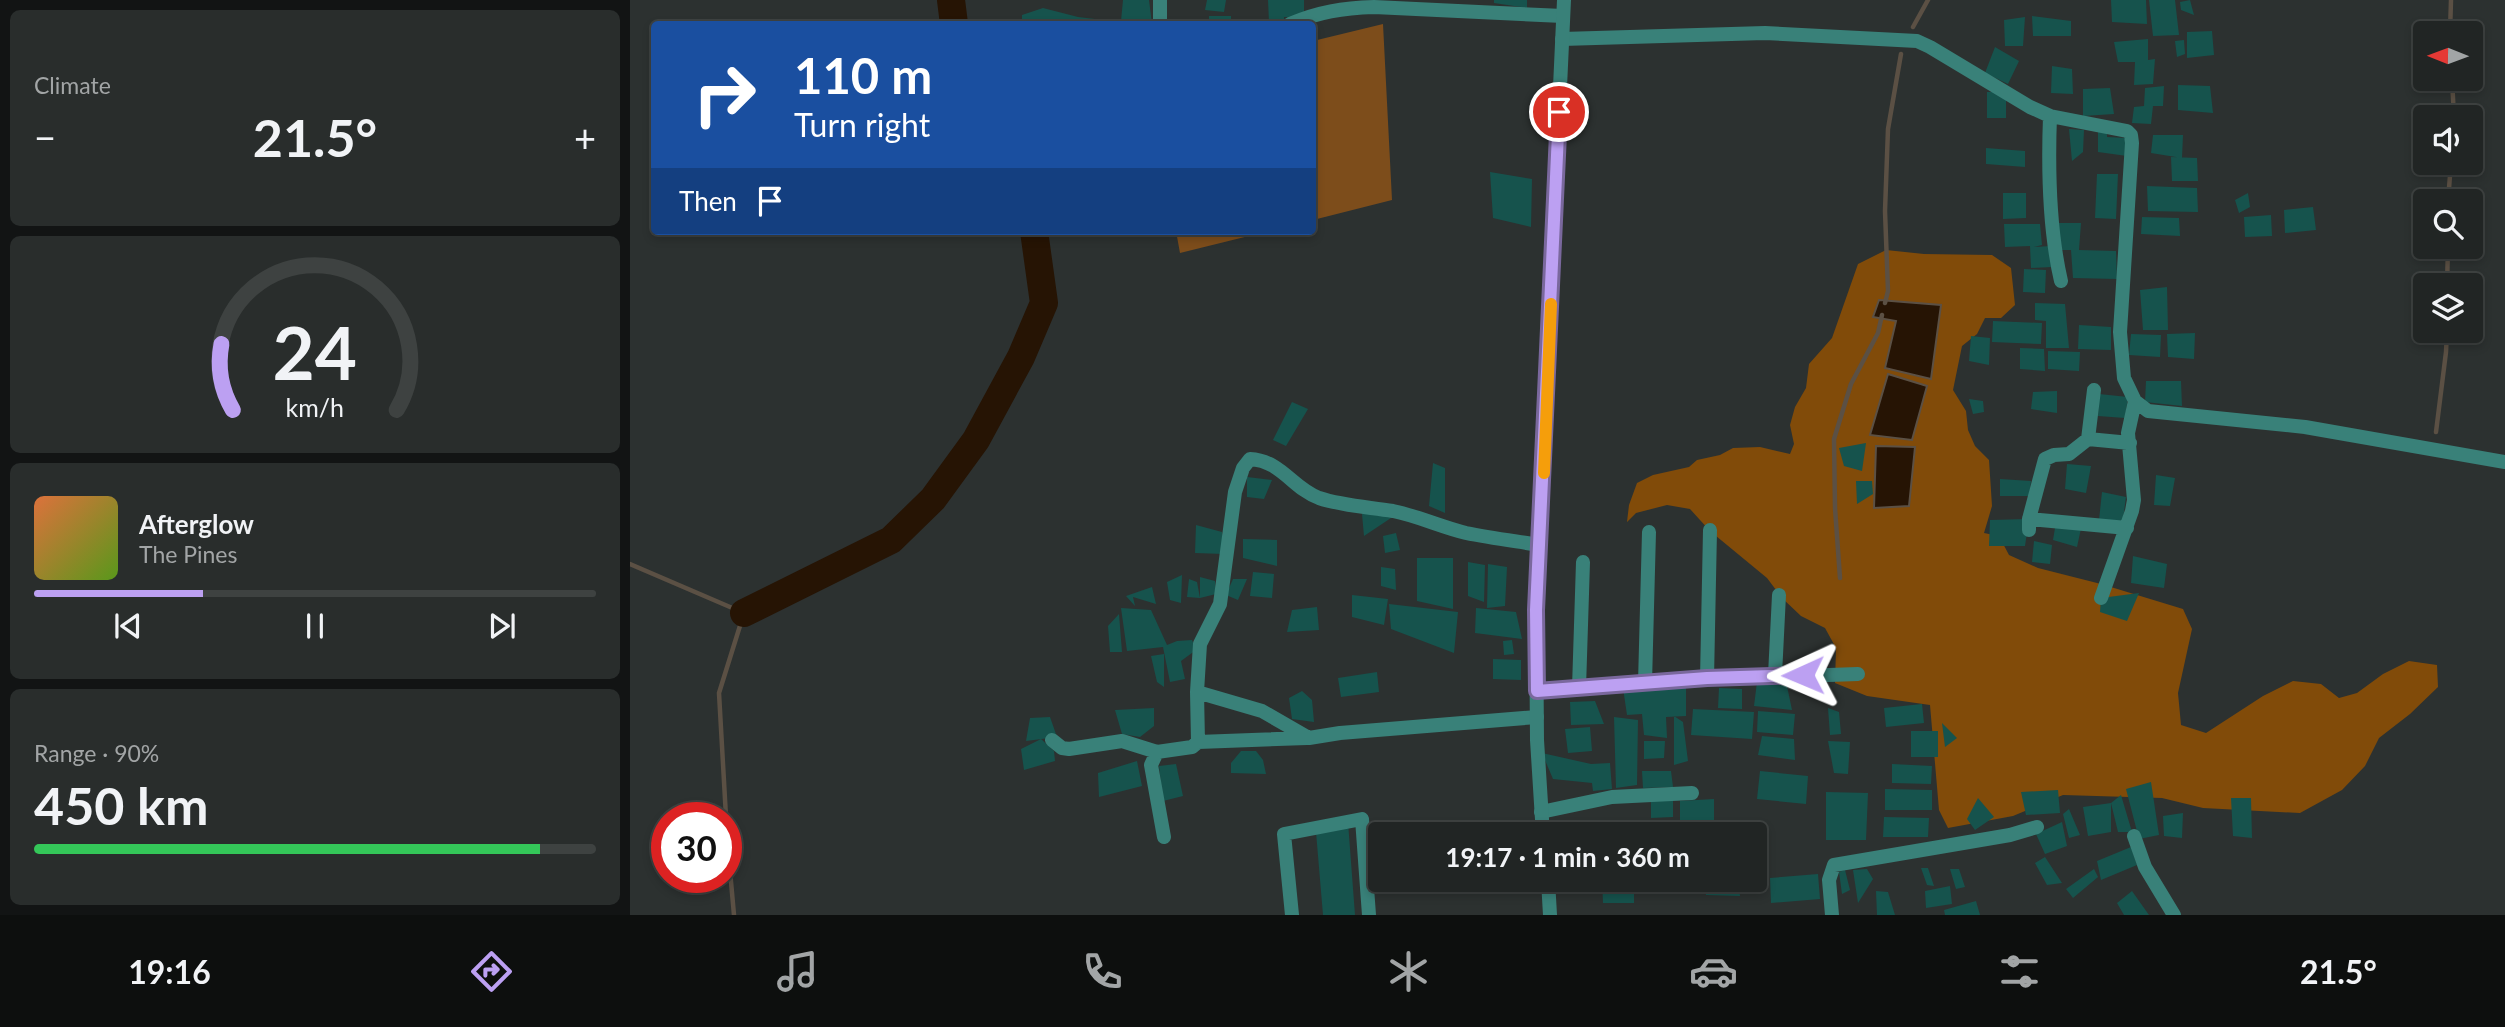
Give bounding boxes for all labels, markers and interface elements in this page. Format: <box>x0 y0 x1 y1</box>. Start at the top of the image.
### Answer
north arrow <box>2413 21 2483 91</box>
map controls <box>2413 21 2483 343</box>
text: 110 m <box>794 46 932 104</box>
icon: right <box>679 49 770 140</box>
text: Climate <box>34 71 111 99</box>
pin <box>1529 82 1589 142</box>
icon: arrive <box>1540 93 1578 131</box>
text: Turn right <box>794 105 930 144</box>
button: sound <box>2413 105 2483 175</box>
text: 21.5° <box>253 106 377 168</box>
text: − <box>34 114 56 160</box>
text: + <box>574 114 596 160</box>
icon: arrive <box>751 182 789 220</box>
text: Then <box>679 185 737 217</box>
button: search <box>2413 189 2483 259</box>
button: layers <box>2413 273 2483 343</box>
text: 24 <box>273 309 357 397</box>
text: km/h <box>286 392 344 422</box>
text: Afterglow <box>139 508 254 540</box>
text: The Pines <box>139 540 237 568</box>
icon: previous <box>109 607 147 645</box>
icon: pause <box>296 607 334 645</box>
icon: next <box>483 607 521 645</box>
position arrow <box>1766 638 1840 712</box>
text: Range · 90% <box>34 739 159 767</box>
text: 450 km <box>34 774 208 836</box>
speed limit sign: 30 <box>651 802 742 893</box>
text: 19:17 · 1 min · 360 m <box>1445 841 1690 873</box>
icon: directions <box>467 947 516 996</box>
icon: music <box>773 947 822 996</box>
icon: phone <box>1078 947 1127 996</box>
icon: climate <box>1384 947 1433 996</box>
icon: car <box>1689 947 1738 996</box>
icon: filters <box>1995 947 2044 996</box>
text: 19:16 <box>128 952 211 991</box>
text: 21.5° <box>2300 952 2377 991</box>

